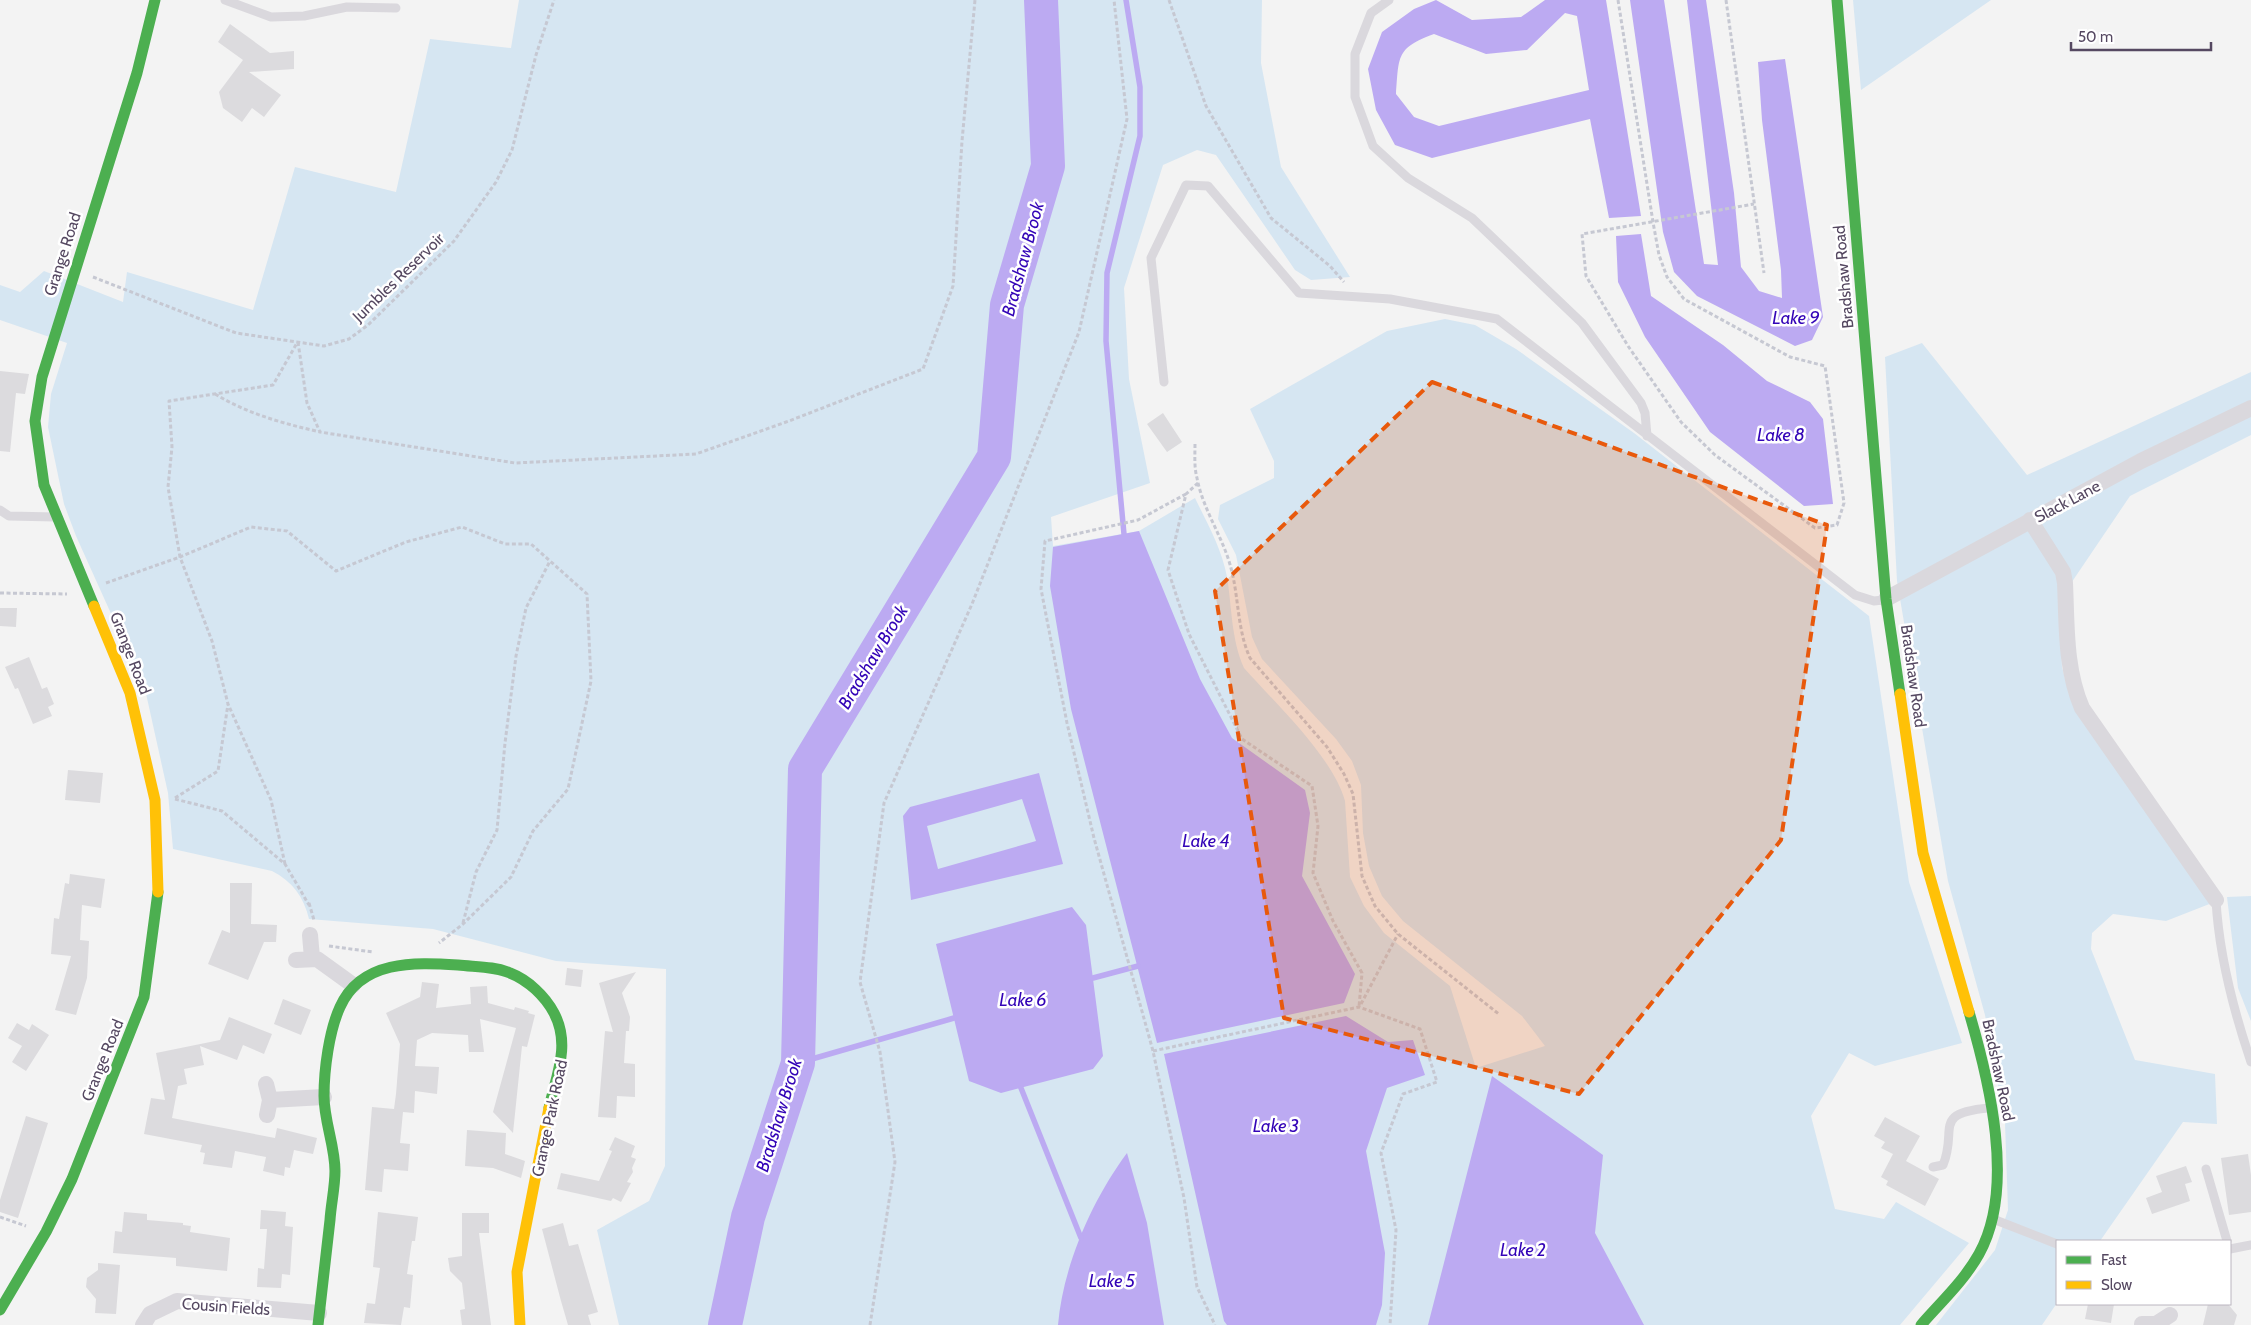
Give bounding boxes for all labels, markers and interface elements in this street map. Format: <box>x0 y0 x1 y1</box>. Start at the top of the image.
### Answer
scale bar <box>2071 20 2211 52</box>
text: 50 m <box>2078 28 2113 46</box>
water label: Bradshaw Brook <box>997 198 1049 319</box>
street label: Grange Road <box>40 210 85 298</box>
street label: Bradshaw Road <box>1830 225 1857 329</box>
street label: Jumbles Reservoir <box>348 228 449 326</box>
water label: Lake 9 <box>1772 307 1820 329</box>
water label: Lake 8 <box>1757 424 1805 446</box>
street label: Slack Lane <box>2031 476 2103 527</box>
water label: Bradshaw Brook <box>833 600 913 713</box>
street label: Grange Road <box>106 609 155 697</box>
street label: Bradshaw Road <box>1897 623 1930 729</box>
water label: Lake 4 <box>1182 830 1230 852</box>
water label: Lake 6 <box>999 989 1047 1011</box>
street label: Grange Road <box>77 1016 128 1104</box>
street label: Bradshaw Road <box>1978 1017 2019 1123</box>
water label: Bradshaw Brook <box>751 1054 807 1174</box>
street label: Grange Park Road <box>528 1058 571 1178</box>
water label: Lake 3 <box>1253 1115 1299 1137</box>
water label: Lake 2 <box>1500 1239 1546 1261</box>
legend <box>2056 1240 2231 1305</box>
text: Fast <box>2101 1251 2126 1269</box>
water label: Lake 5 <box>1089 1270 1135 1292</box>
text: Slow <box>2101 1276 2132 1294</box>
street label: Cousin Fields <box>181 1294 271 1319</box>

